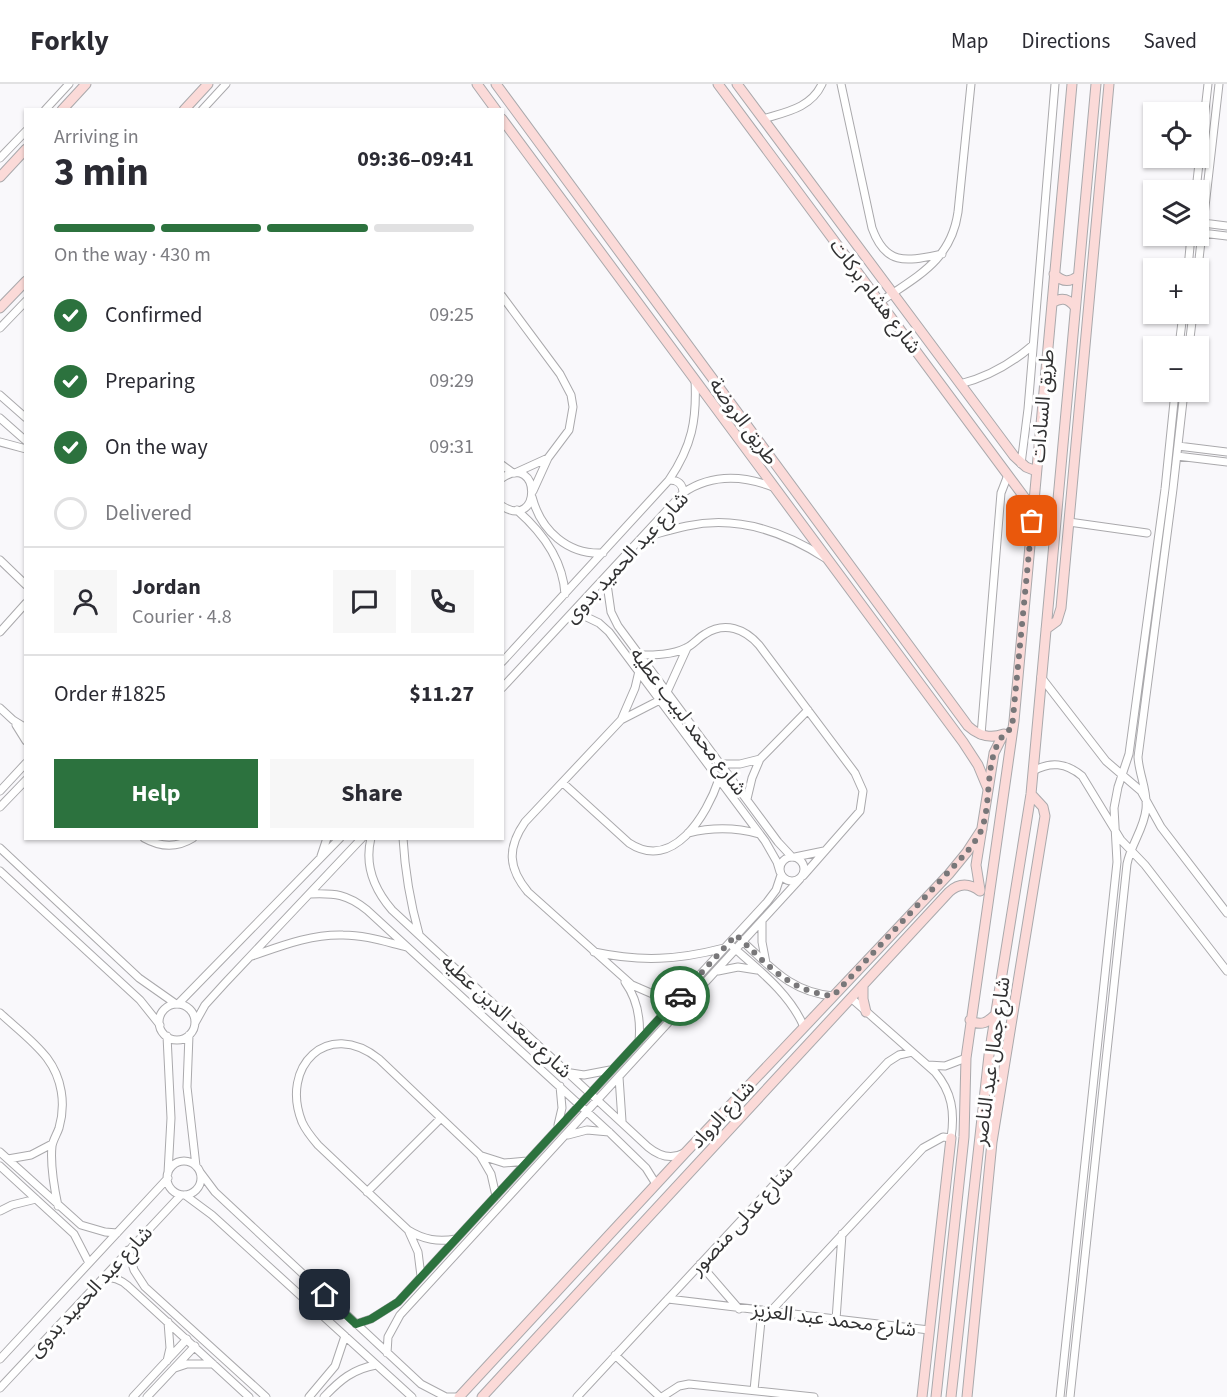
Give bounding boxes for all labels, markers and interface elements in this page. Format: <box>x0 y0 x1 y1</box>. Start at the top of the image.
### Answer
text: Forkly <box>30 21 109 61</box>
text: Map <box>951 26 989 56</box>
text: Directions <box>1022 26 1110 56</box>
text: Saved <box>1143 26 1197 56</box>
map controls <box>1143 102 1209 402</box>
button: locate <box>1143 102 1209 168</box>
text: Arriving in <box>54 123 139 151</box>
text: 09:36–09:41 <box>357 143 474 175</box>
text: 3 min <box>54 145 149 201</box>
button: layers <box>1143 180 1209 246</box>
street label: شارع هشام بركات <box>823 233 928 360</box>
text: On the way · 430 m <box>54 241 211 269</box>
button: + <box>1143 258 1209 324</box>
icon: check <box>54 299 87 332</box>
text: Confirmed <box>105 299 202 331</box>
text: 09:25 <box>429 301 474 329</box>
button: − <box>1143 336 1209 402</box>
street label: طريق السادات <box>1024 348 1062 464</box>
icon: check <box>54 365 87 398</box>
text: Preparing <box>105 365 195 397</box>
text: 09:29 <box>429 367 474 395</box>
street label: طريق الروضة <box>702 372 784 471</box>
icon: check <box>54 431 87 464</box>
text: On the way <box>105 431 208 463</box>
text: 09:31 <box>429 433 474 461</box>
street label: شارع عبد الحميد بدوى <box>558 486 695 630</box>
pin <box>1006 495 1057 546</box>
text: Delivered <box>105 497 192 529</box>
icon: bag <box>1015 504 1048 537</box>
button: person <box>54 570 117 633</box>
button: chat <box>333 570 396 633</box>
button: phone <box>411 570 474 633</box>
text: Jordan <box>132 571 201 603</box>
text: Courier · 4.8 <box>132 603 232 631</box>
street label: شارع محمد لبيب عطيه <box>623 642 753 802</box>
text: Order #1825 <box>54 678 166 710</box>
text: $11.27 <box>409 678 474 710</box>
button: Help <box>54 759 258 828</box>
button: Share <box>270 759 474 828</box>
street label: شارع سعد الدين عطيه <box>434 948 578 1085</box>
courier <box>650 966 710 1026</box>
street label: شارع جمال عبد الناصر <box>966 975 1018 1148</box>
icon: car <box>664 980 697 1013</box>
street label: شارع الرواد <box>684 1074 762 1155</box>
street label: شارع عدلى منصور <box>683 1160 800 1282</box>
street label: شارع عبد الحميد بدوى <box>22 1220 159 1364</box>
pin <box>299 1269 350 1320</box>
icon: home <box>308 1278 341 1311</box>
street label: شارع محمد عبد العزيز <box>749 1296 918 1344</box>

